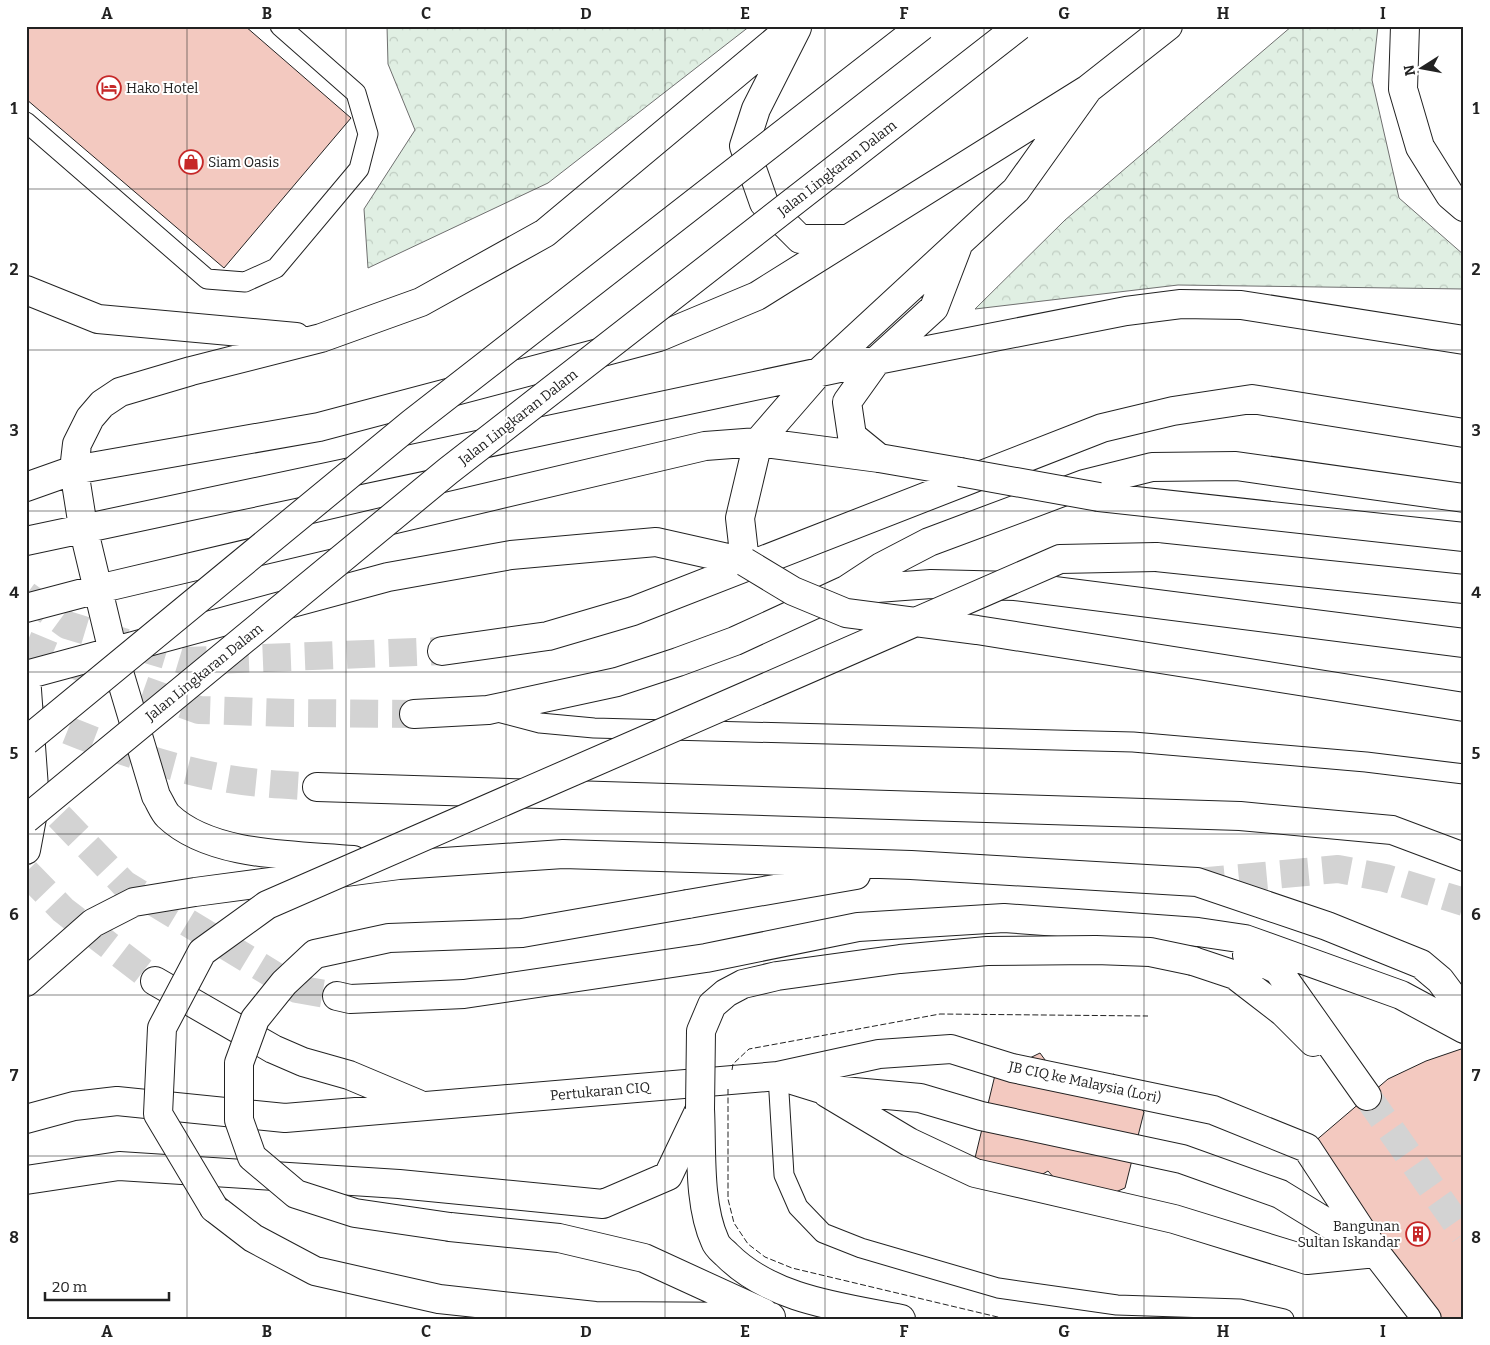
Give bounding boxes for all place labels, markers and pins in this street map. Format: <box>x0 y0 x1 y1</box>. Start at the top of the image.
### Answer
hotel icon: Hako Hotel <box>96 75 122 101</box>
place label: Hako Hotel <box>126 80 198 97</box>
shop icon: Siam Oasis <box>178 149 204 175</box>
place label: Siam Oasis <box>208 154 279 171</box>
place label: Bangunan Sultan Iskandar <box>1297 1218 1400 1251</box>
building icon: Bangunan Sultan Iskandar <box>1405 1221 1431 1247</box>

